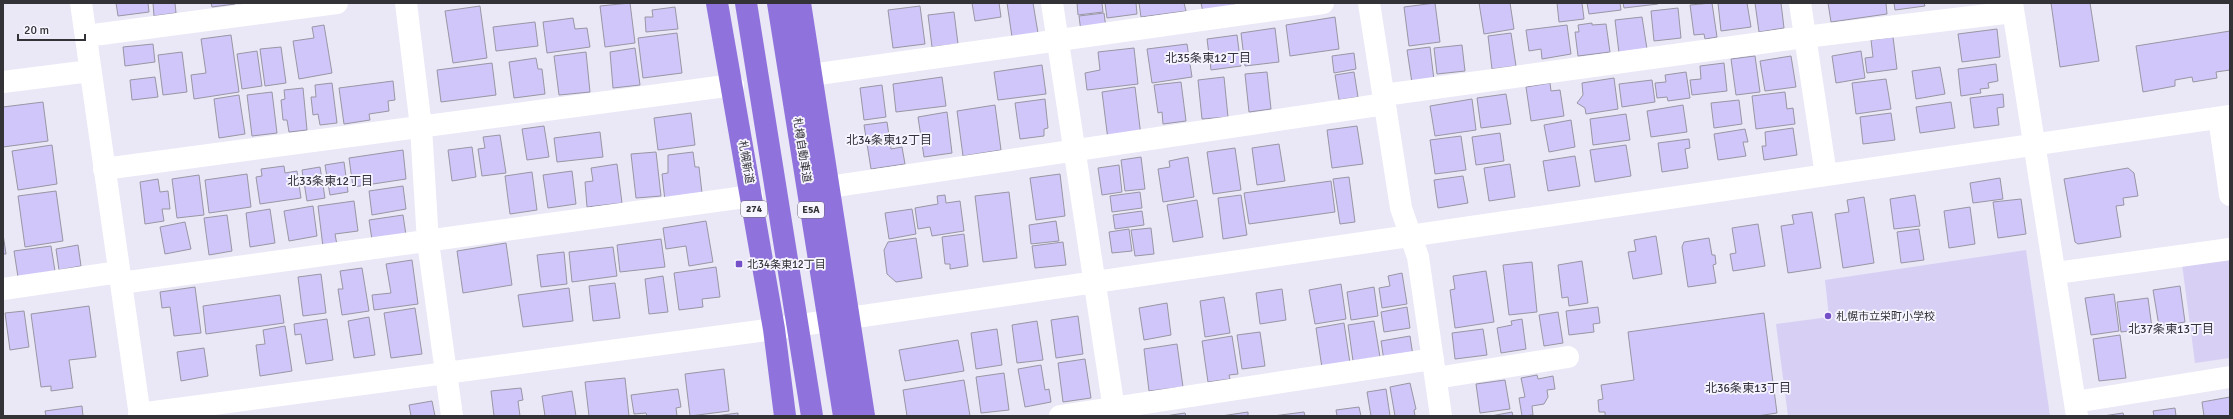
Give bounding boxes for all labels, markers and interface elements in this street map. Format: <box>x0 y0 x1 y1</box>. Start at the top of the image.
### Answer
scale bar <box>18 16 85 42</box>
text: 20 m <box>24 23 49 38</box>
district label: 北35条東12丁目 <box>1165 51 1251 66</box>
street label: 札樽自動車道 <box>790 116 814 184</box>
district label: 北34条東12丁目 <box>846 133 932 148</box>
street label: 札幌新道 <box>736 139 756 185</box>
district label: 北33条東12丁目 <box>287 174 373 189</box>
road number: 274 <box>741 201 767 217</box>
road number: E5A <box>798 202 824 218</box>
place label: 北34条東12丁目 <box>747 258 826 271</box>
marker: 北34条東12丁目 <box>734 259 744 269</box>
place label: 札幌市立栄町小学校 <box>1836 310 1935 323</box>
marker: 札幌市立栄町小学校 <box>1823 311 1833 321</box>
district label: 北37条東13丁目 <box>2128 322 2214 337</box>
district label: 北36条東13丁目 <box>1705 381 1791 396</box>

